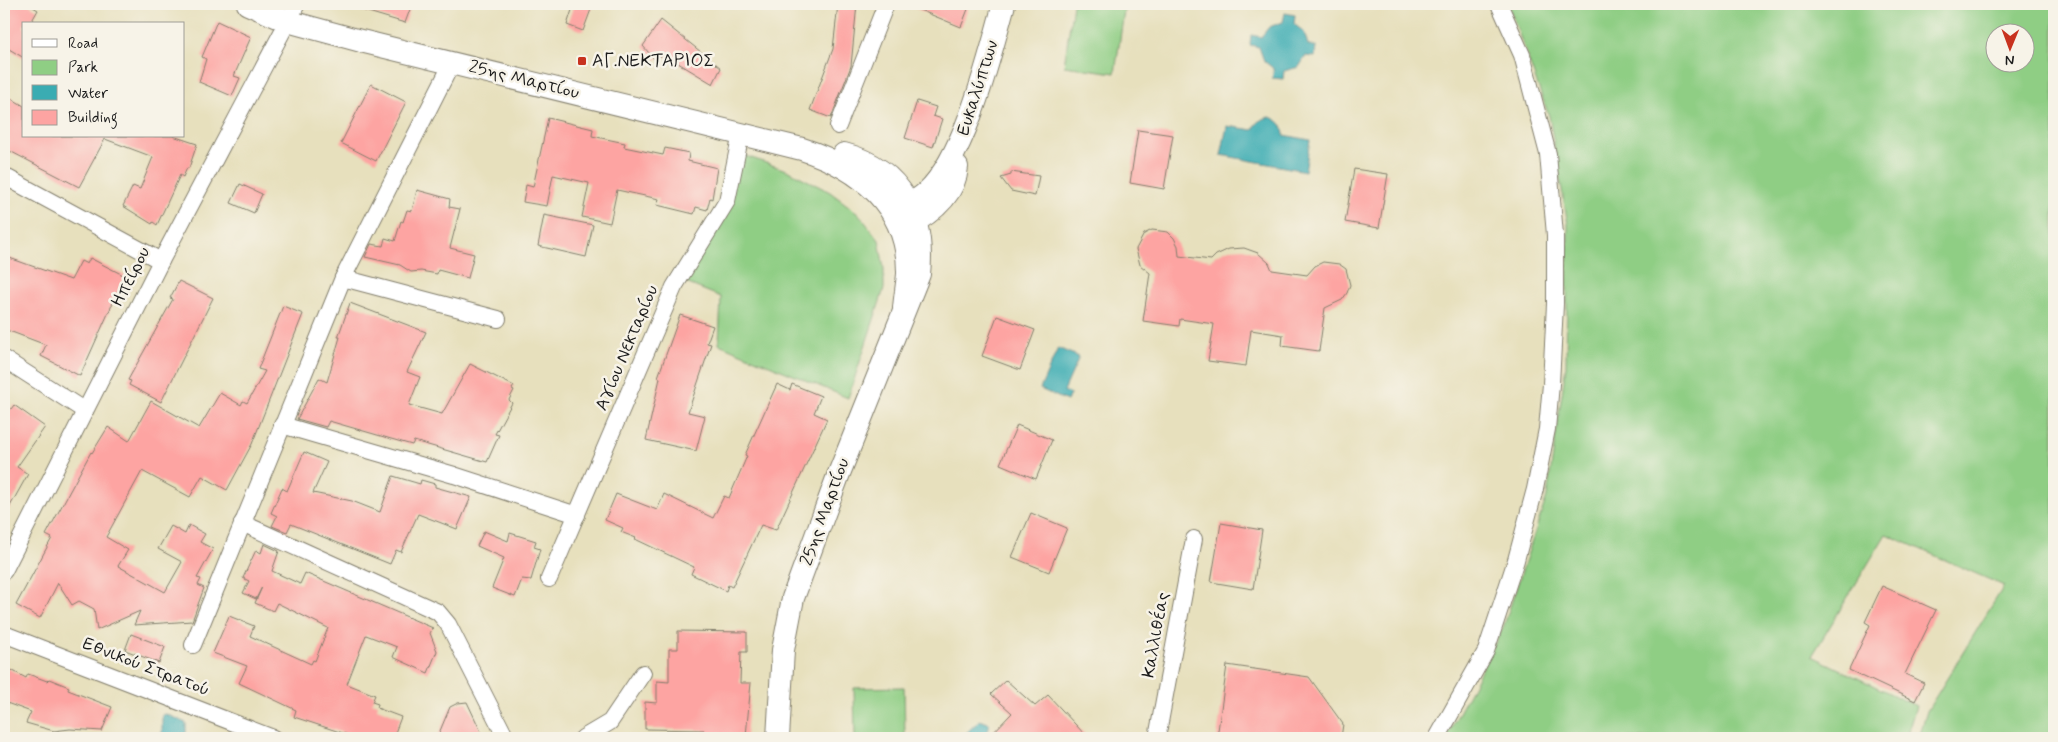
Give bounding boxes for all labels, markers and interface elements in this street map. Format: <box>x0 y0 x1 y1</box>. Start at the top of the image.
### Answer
legend <box>22 22 185 138</box>
north arrow <box>1986 22 2036 72</box>
text: Road <box>68 34 98 54</box>
street label: Ευκαλύπτων <box>951 37 1005 139</box>
place label: ΑΓ.ΝΕΚΤΑΡΙΟΣ <box>592 49 714 73</box>
text: N <box>2005 51 2015 69</box>
street label: 25ης Μαρτίου <box>466 55 582 105</box>
marker: ΑΓ.ΝΕΚΤΑΡΙΟΣ <box>576 55 588 67</box>
text: Park <box>68 58 98 78</box>
text: Water <box>68 84 108 104</box>
text: Building <box>68 108 118 129</box>
street label: Ηπείρου <box>106 243 156 311</box>
street label: Αγίου Νεκταρίου <box>590 281 664 415</box>
street label: 25ης Μαρτίου <box>794 455 856 569</box>
street label: Καλλιθέας <box>1136 590 1175 680</box>
street label: Εθνικού Στρατού <box>79 632 213 702</box>

